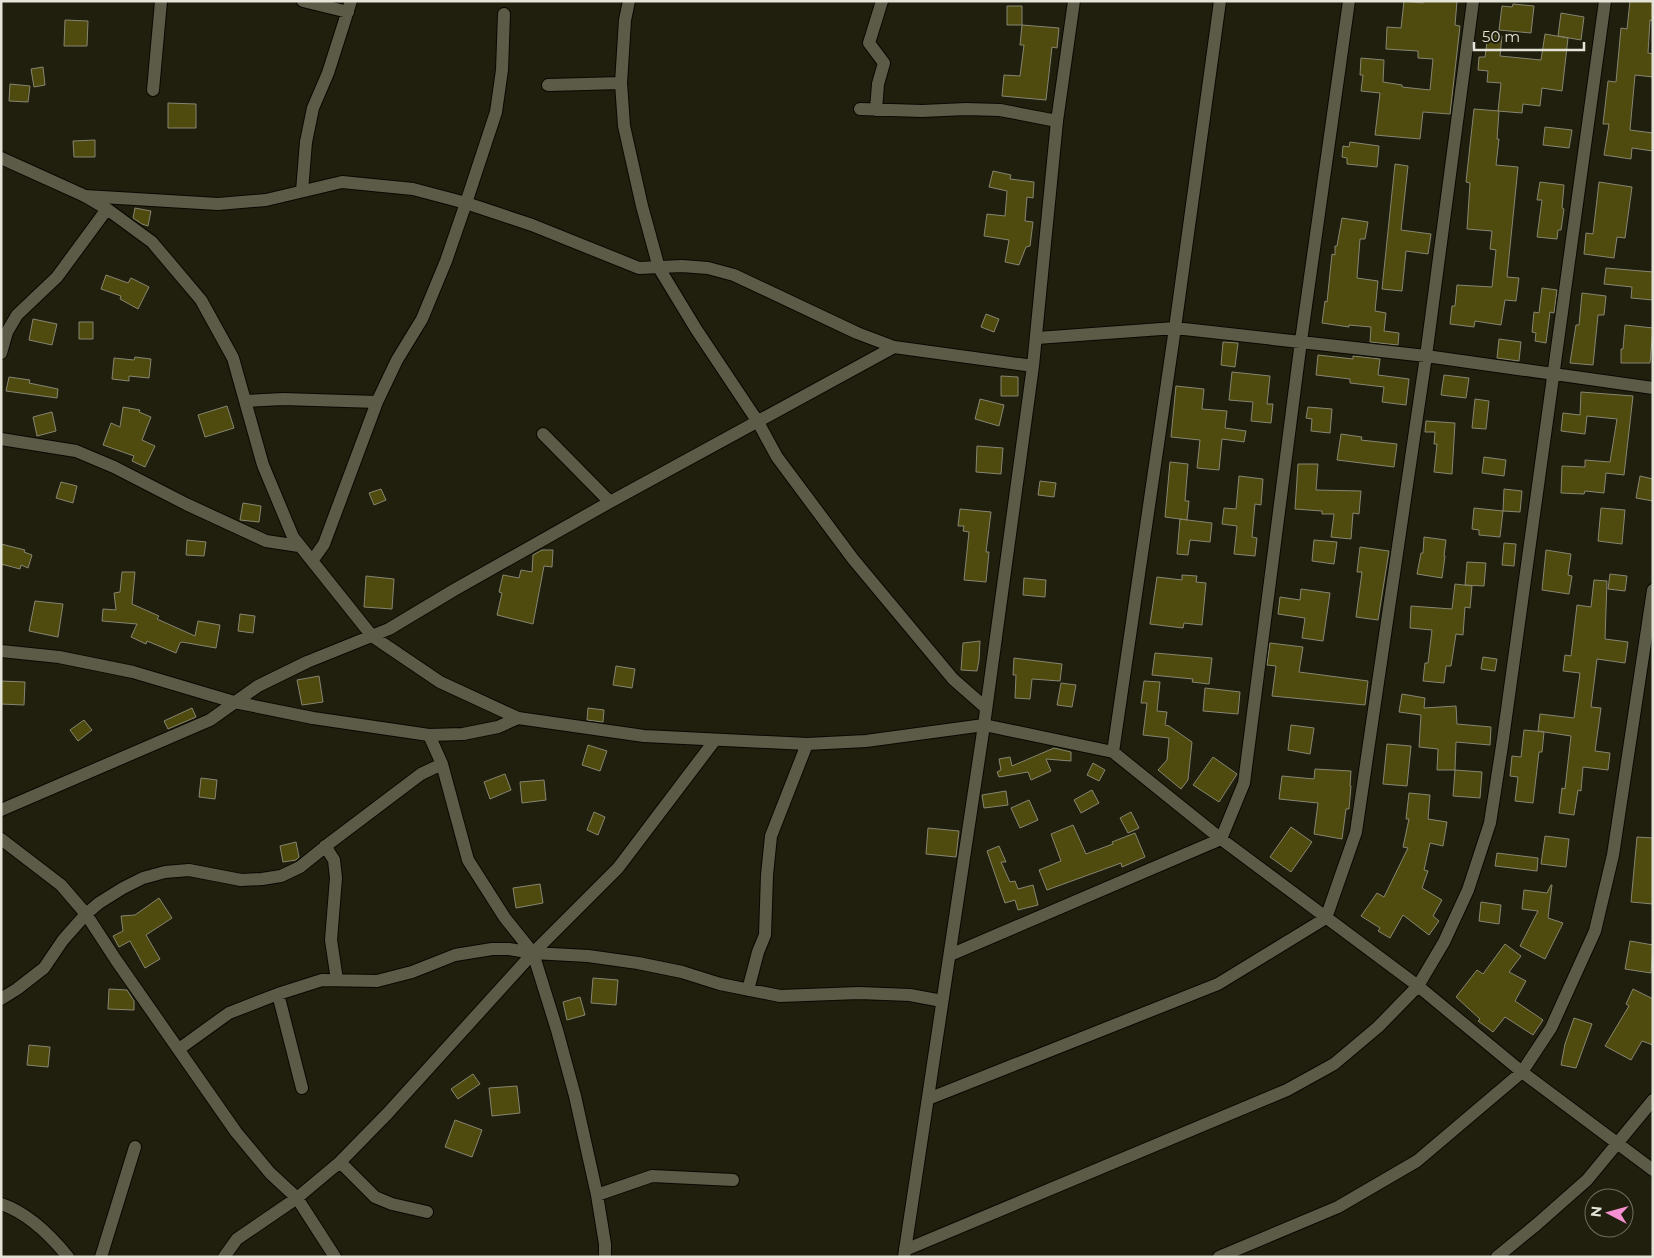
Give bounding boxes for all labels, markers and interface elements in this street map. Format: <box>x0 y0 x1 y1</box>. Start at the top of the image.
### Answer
scale bar <box>1474 20 1584 52</box>
text: 50 m <box>1482 27 1520 46</box>
north arrow <box>1584 1188 1634 1238</box>
text: N <box>1587 1205 1606 1218</box>

